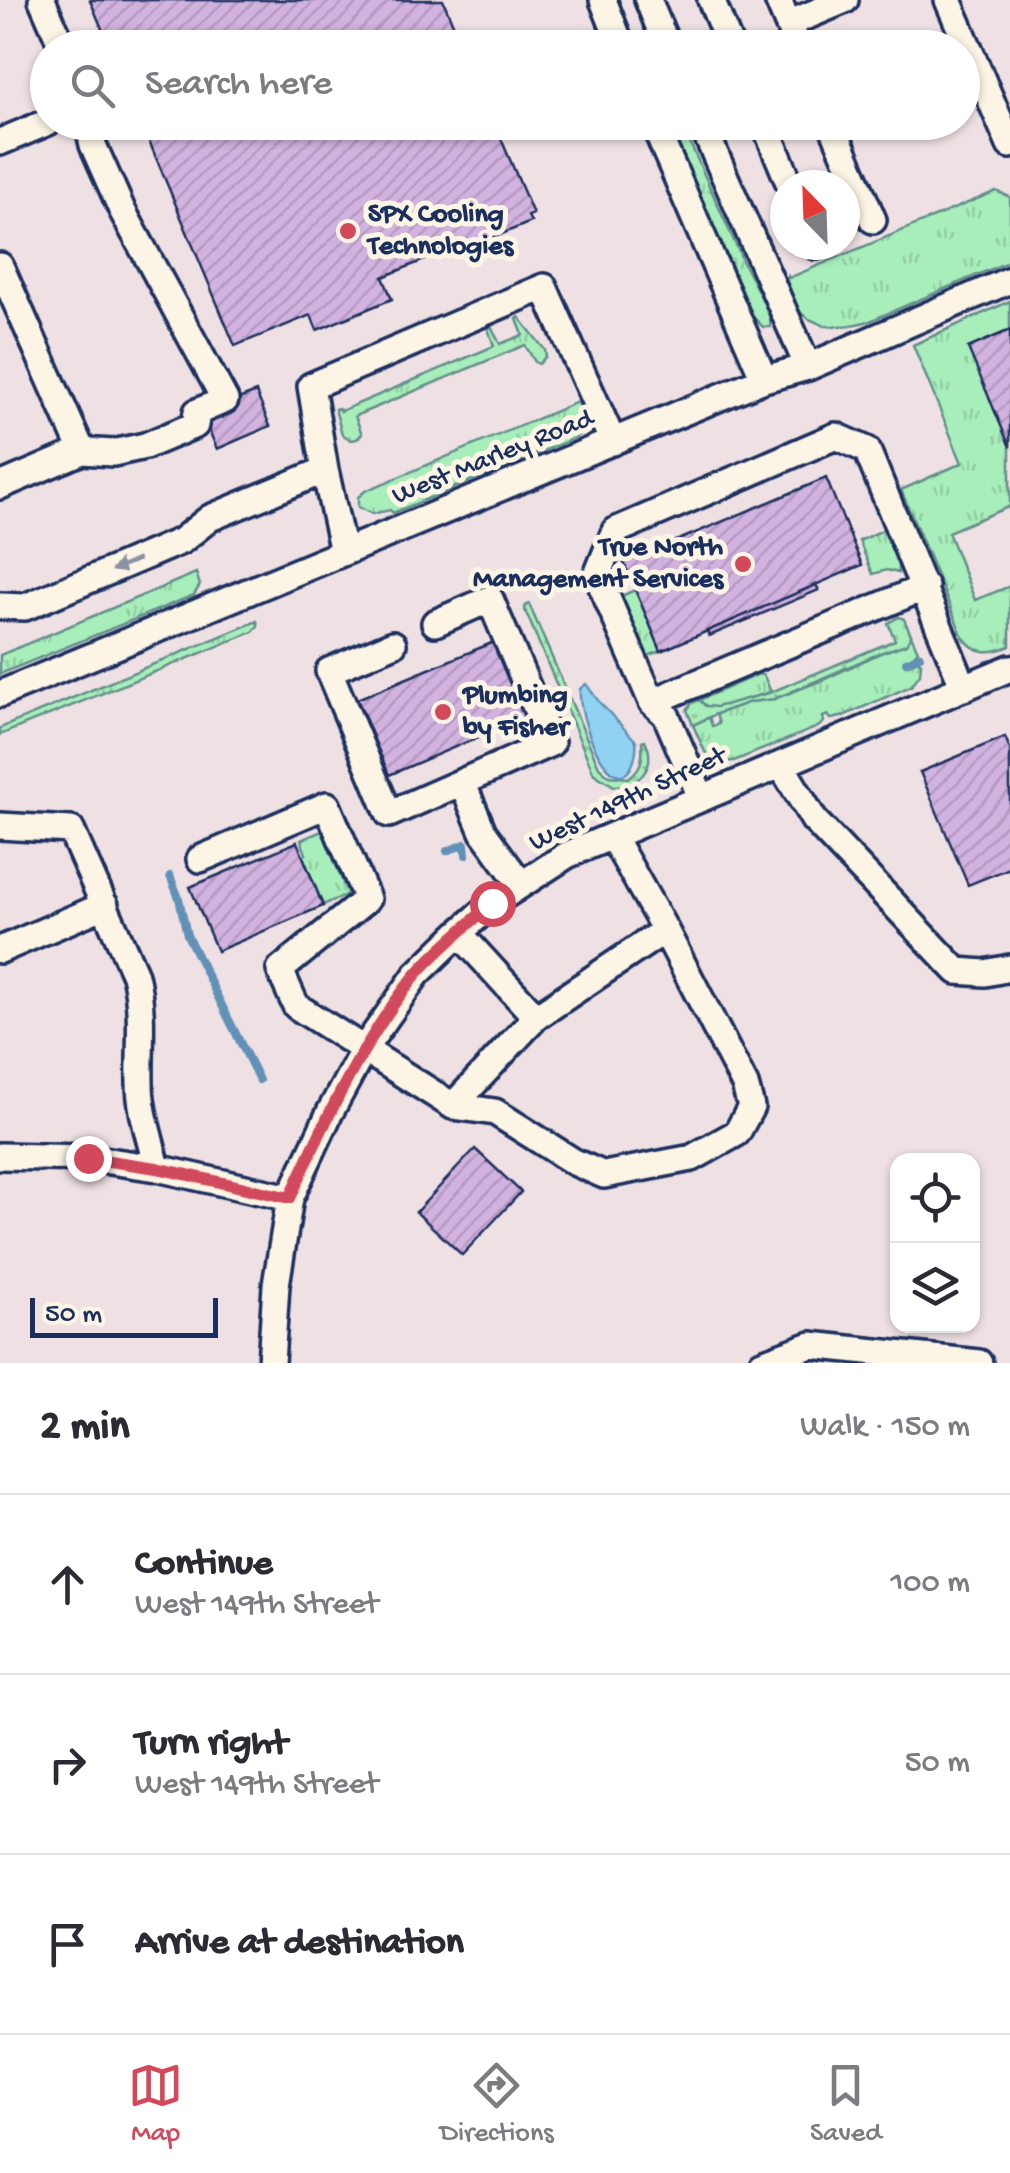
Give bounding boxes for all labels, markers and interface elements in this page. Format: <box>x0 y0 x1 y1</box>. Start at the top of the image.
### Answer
search box <box>30 30 980 140</box>
icon: search <box>65 58 120 113</box>
text: Search here <box>145 63 332 107</box>
north arrow <box>770 170 860 260</box>
place label: SPX Cooling Technologies <box>366 199 515 264</box>
marker: SPX Cooling Technologies <box>337 220 359 242</box>
street label: West Marley Road <box>388 402 601 513</box>
place label: True North Management Services <box>473 532 725 597</box>
marker: True North Management Services <box>732 553 754 575</box>
one-way arrow <box>110 557 140 573</box>
place label: Plumbing by Fisher <box>461 680 571 745</box>
marker: Plumbing by Fisher <box>432 701 454 723</box>
street label: West 149th Street <box>525 739 734 860</box>
route start <box>470 881 516 927</box>
route end <box>66 1136 112 1182</box>
map controls <box>890 1153 980 1333</box>
button: locate <box>890 1153 980 1243</box>
button: layers <box>890 1243 980 1333</box>
scale bar <box>30 1293 218 1338</box>
text: 50 m <box>45 1299 102 1332</box>
text: 2 min <box>40 1404 129 1453</box>
text: Walk · 150 m <box>800 1409 970 1447</box>
text: Continue <box>135 1543 273 1587</box>
icon: ahead <box>40 1557 95 1612</box>
text: 100 m <box>890 1565 970 1603</box>
text: West 149th Street <box>135 1587 378 1625</box>
text: Turn right <box>135 1723 287 1767</box>
icon: right <box>40 1737 95 1792</box>
text: 50 m <box>905 1745 970 1783</box>
text: West 149th Street <box>135 1767 378 1805</box>
icon: arrive <box>40 1917 95 1972</box>
text: Arrive at destination <box>135 1922 464 1966</box>
tab: Map <box>128 2058 183 2151</box>
tab: Directions <box>440 2058 554 2151</box>
tab: Saved <box>810 2058 882 2151</box>

